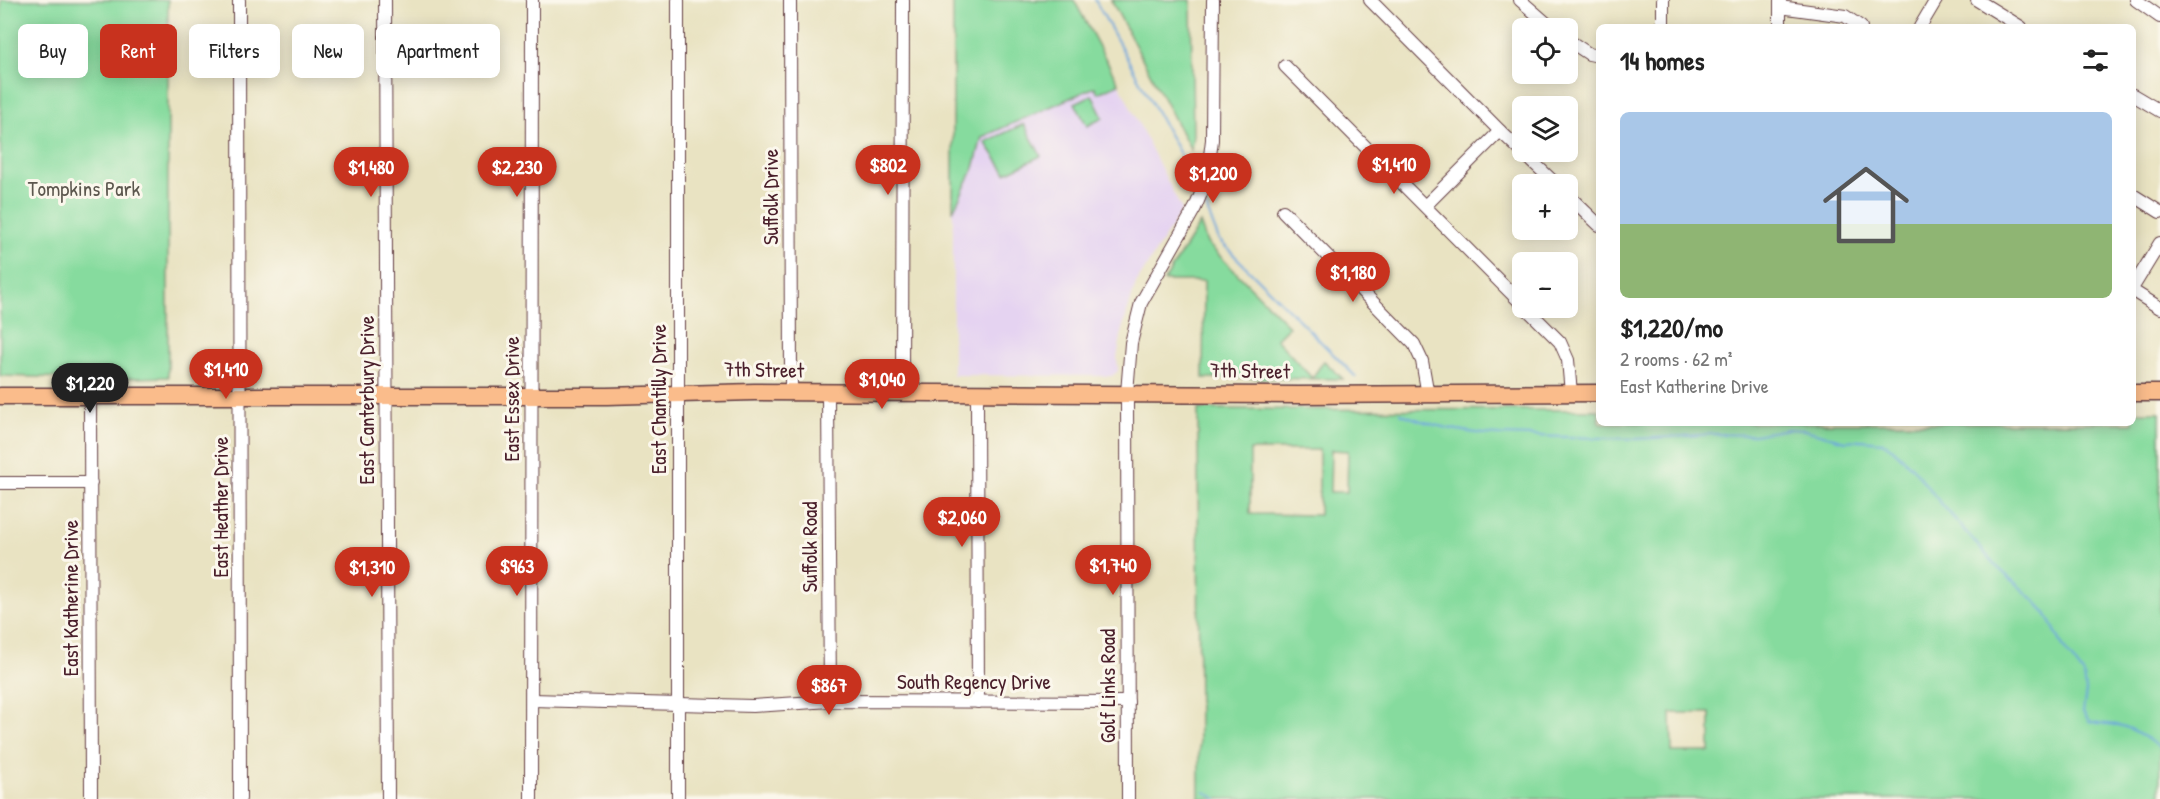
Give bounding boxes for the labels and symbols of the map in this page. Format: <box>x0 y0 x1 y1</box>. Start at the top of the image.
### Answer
pin: $1,410 <box>1345 144 1443 195</box>
pin: $802 <box>852 145 924 196</box>
pin: $1,480 <box>322 147 420 198</box>
pin: $2,230 <box>468 147 566 198</box>
street label: Suffolk Drive <box>756 149 785 245</box>
pin: $1,200 <box>1164 153 1262 204</box>
park label: Tompkins Park <box>28 174 141 203</box>
pin: $1,180 <box>1304 252 1402 303</box>
street label: East Canterbury Drive <box>352 316 381 484</box>
street label: East Chantilly Drive <box>644 324 673 474</box>
street label: East Essex Drive <box>497 336 526 462</box>
pin: $1,410 <box>177 349 275 400</box>
street label: 7th Street <box>724 354 805 385</box>
street label: 7th Street <box>1210 355 1291 386</box>
pin: $1,040 <box>833 359 931 410</box>
pin: $1,220 <box>41 363 139 414</box>
street label: East Heather Drive <box>206 437 235 577</box>
pin: $2,060 <box>913 497 1011 548</box>
street label: Suffolk Road <box>795 501 824 593</box>
street label: East Katherine Drive <box>56 520 85 676</box>
pin: $1,740 <box>1064 545 1162 596</box>
pin: $963 <box>481 546 553 597</box>
pin: $1,310 <box>323 547 421 598</box>
street label: Golf Links Road <box>1093 629 1122 743</box>
pin: $867 <box>793 665 865 716</box>
street label: South Regency Drive <box>897 667 1051 696</box>

